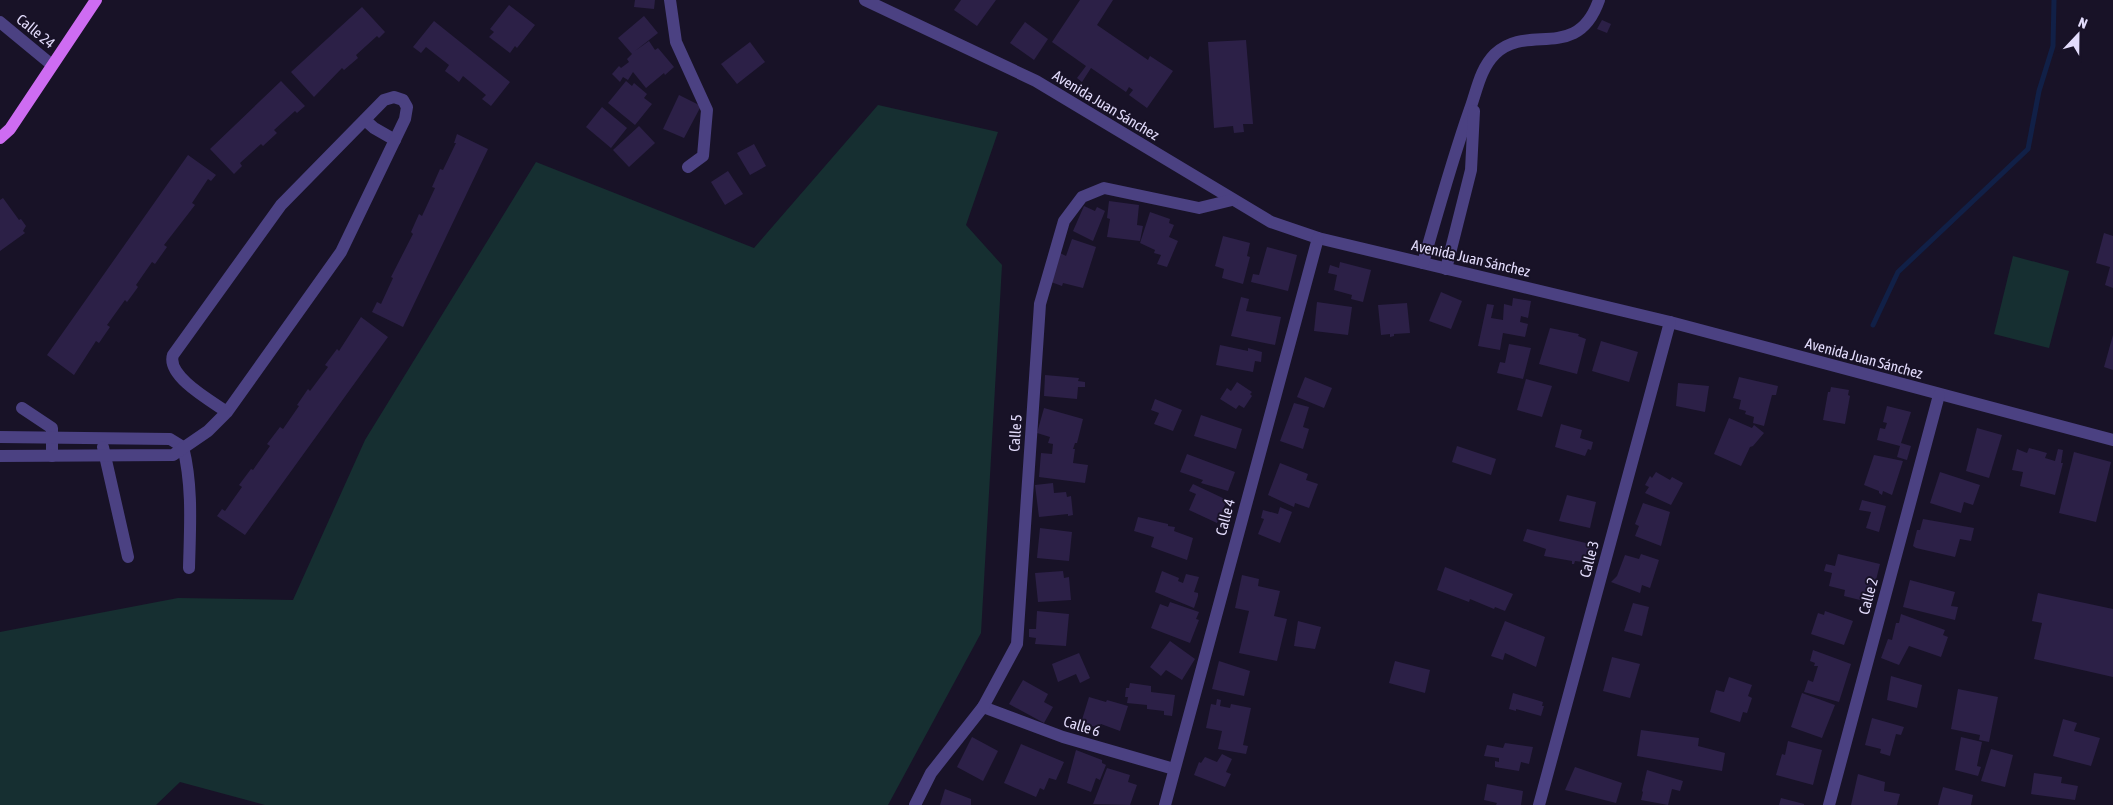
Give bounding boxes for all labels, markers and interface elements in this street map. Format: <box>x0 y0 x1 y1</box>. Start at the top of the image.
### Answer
street label: Calle 24 <box>13 10 59 52</box>
north arrow <box>2053 10 2103 60</box>
text: N <box>2076 14 2090 32</box>
street label: Avenida Juan Sánchez <box>1050 67 1163 144</box>
street label: Avenida Juan Sánchez <box>1410 236 1532 280</box>
street label: Avenida Juan Sánchez <box>1803 334 1925 382</box>
street label: Calle 5 <box>1005 414 1025 452</box>
street label: Calle 4 <box>1212 497 1238 537</box>
street label: Calle 3 <box>1576 539 1602 579</box>
street label: Calle 2 <box>1855 576 1881 616</box>
street label: Calle 6 <box>1062 712 1102 740</box>

